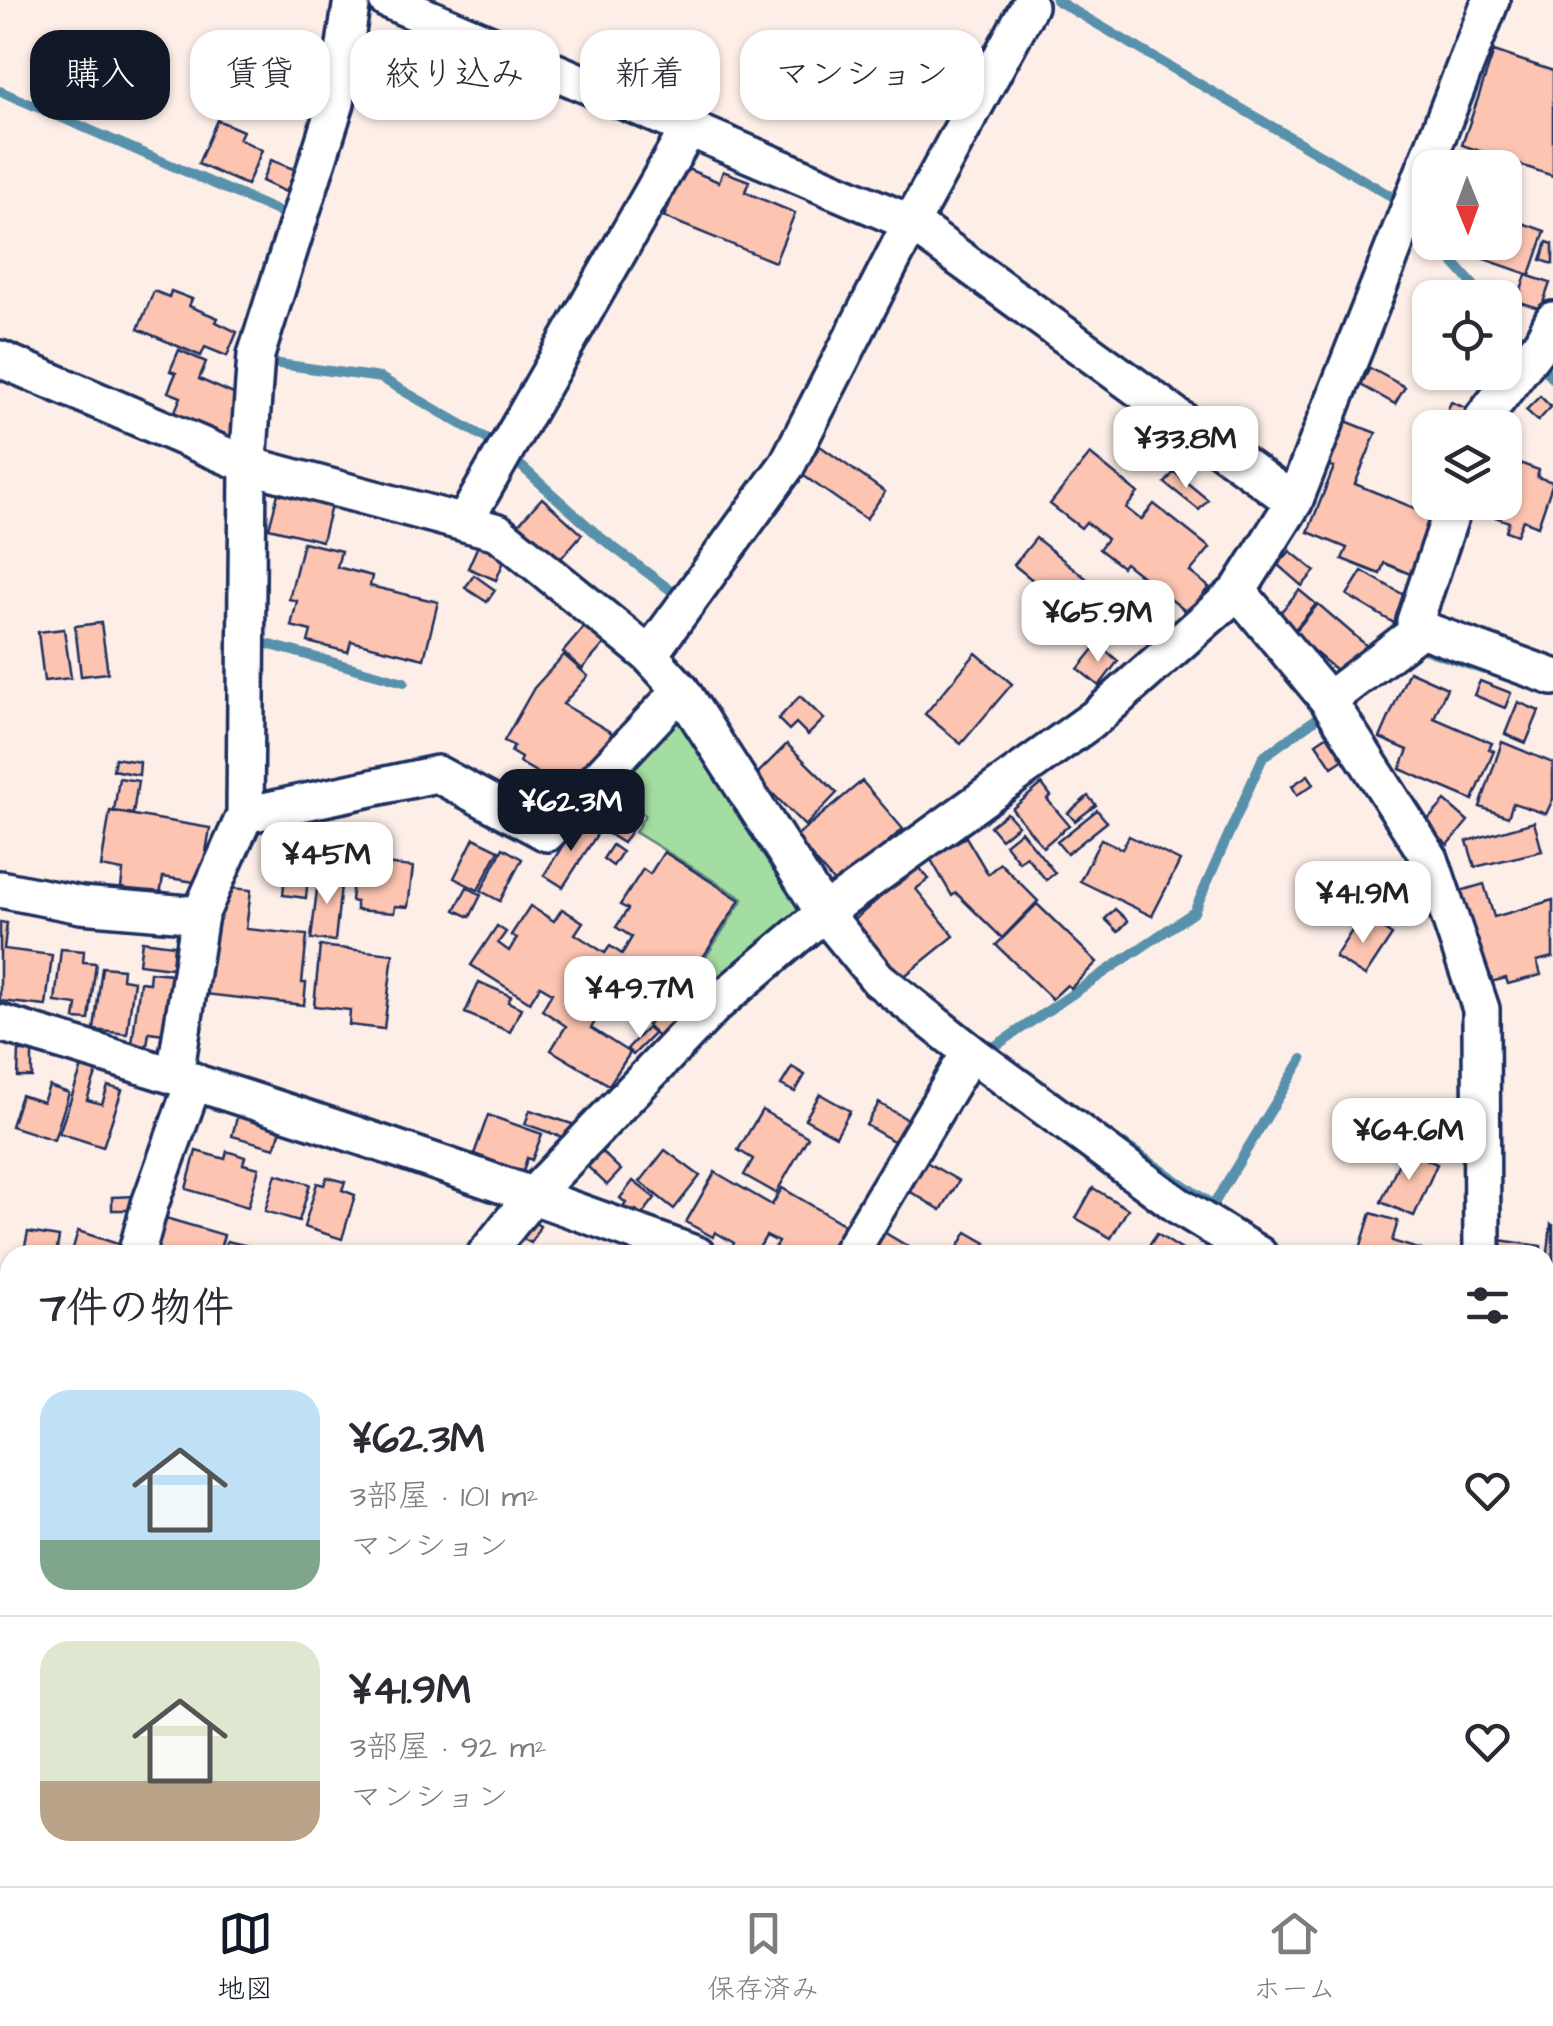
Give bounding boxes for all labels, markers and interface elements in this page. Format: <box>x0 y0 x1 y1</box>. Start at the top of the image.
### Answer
chip: 購入 <box>30 30 170 120</box>
chip: 賃貸 <box>190 30 330 120</box>
chip: 絞り込み <box>350 30 560 120</box>
chip: 新着 <box>580 30 720 120</box>
chip: マンション <box>740 30 984 120</box>
north arrow <box>1412 150 1522 260</box>
map controls <box>1412 150 1522 520</box>
button: locate <box>1412 280 1522 390</box>
pin: ¥33.8M <box>1105 406 1267 491</box>
button: layers <box>1412 410 1522 520</box>
text: ¥33.8M <box>1135 416 1237 461</box>
pin: ¥65.9M <box>1017 580 1179 665</box>
text: ¥65.9M <box>1044 590 1153 635</box>
pin: ¥62.3M <box>490 769 652 854</box>
text: ¥62.3M <box>520 779 622 824</box>
pin: ¥45M <box>268 822 386 907</box>
text: ¥45M <box>283 832 371 877</box>
pin: ¥41.9M <box>1282 861 1444 946</box>
text: ¥41.9M <box>1317 871 1409 916</box>
pin: ¥49.7M <box>559 956 721 1041</box>
text: ¥49.7M <box>586 966 694 1011</box>
pin: ¥64.6M <box>1328 1098 1490 1183</box>
text: ¥64.6M <box>1354 1108 1464 1153</box>
icon: filters <box>1460 1278 1515 1333</box>
text: 7件の物件 <box>40 1280 234 1338</box>
text: ¥62.3M <box>350 1411 485 1469</box>
icon: home <box>120 1430 240 1550</box>
icon: heart <box>1460 1463 1515 1518</box>
text: 3部屋 · 101 m² <box>350 1474 539 1519</box>
text: マンション <box>350 1524 509 1569</box>
text: ¥41.9M <box>350 1662 471 1720</box>
icon: home <box>120 1681 240 1801</box>
icon: heart <box>1460 1714 1515 1769</box>
text: 3部屋 · 92 m² <box>350 1725 547 1770</box>
text: マンション <box>350 1775 509 1820</box>
tab: 地図 <box>217 1906 273 2009</box>
tab: 保存済み <box>707 1906 819 2009</box>
tab: ホーム <box>1253 1906 1336 2009</box>

